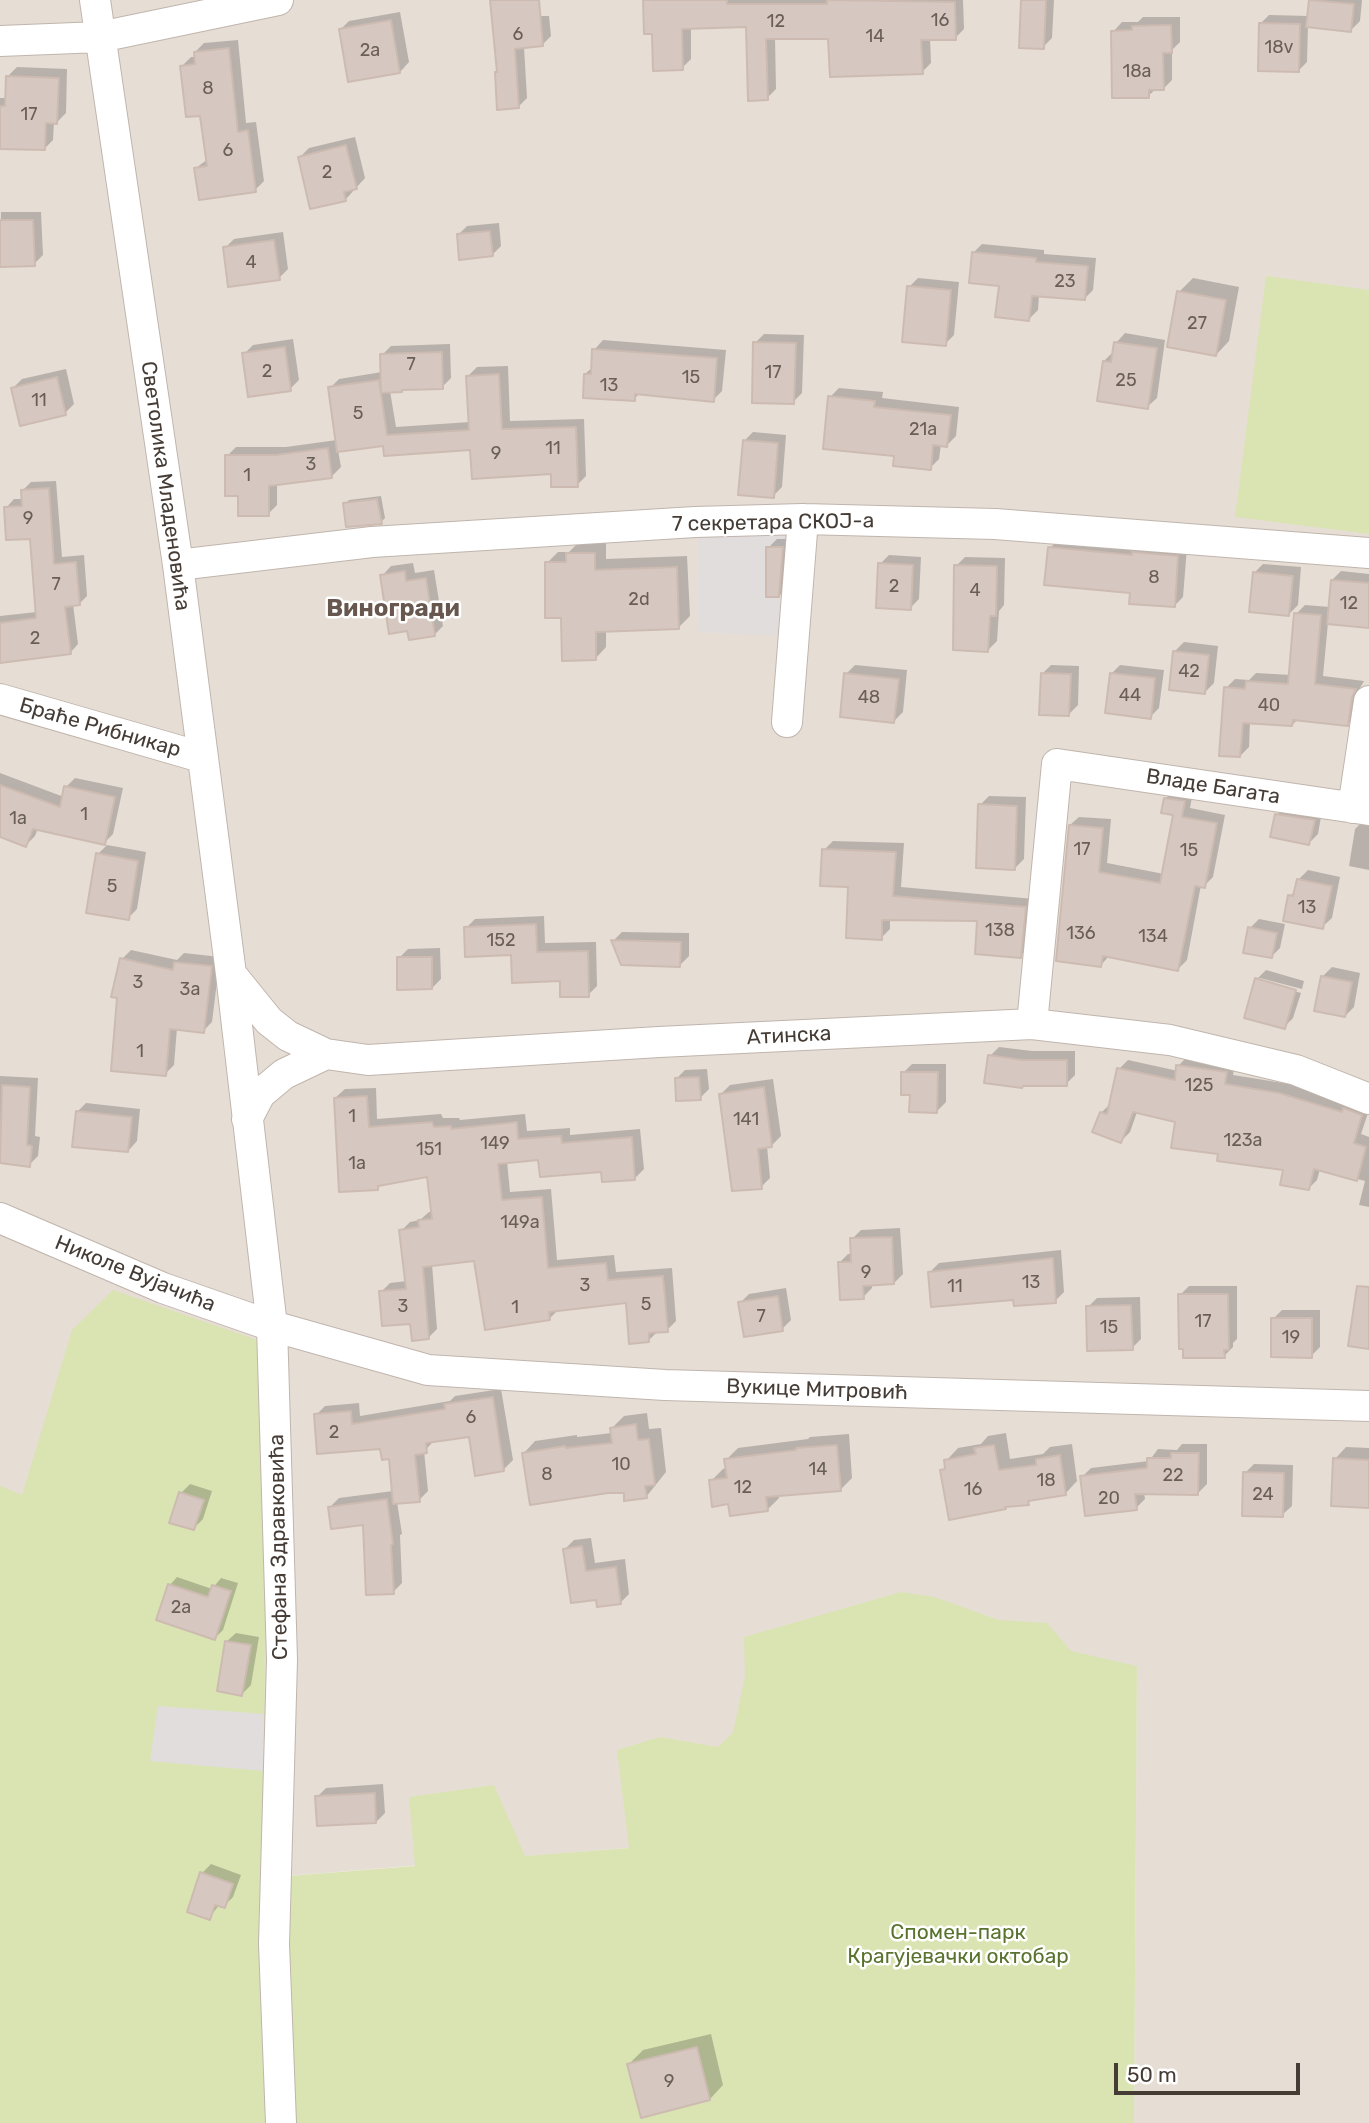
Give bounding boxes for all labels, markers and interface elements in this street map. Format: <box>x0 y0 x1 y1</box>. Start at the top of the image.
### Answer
house number: 16 <box>931 10 949 32</box>
house number: 12 <box>767 11 785 33</box>
house number: 6 <box>513 24 523 46</box>
house number: 14 <box>866 26 884 48</box>
house number: 18v <box>1264 37 1294 59</box>
house number: 2a <box>360 40 380 62</box>
house number: 18a <box>1122 61 1152 83</box>
house number: 8 <box>202 78 214 100</box>
house number: 17 <box>21 104 37 126</box>
house number: 6 <box>223 140 233 162</box>
house number: 2 <box>322 162 332 184</box>
house number: 4 <box>245 252 257 274</box>
house number: 23 <box>1054 271 1076 293</box>
house number: 27 <box>1187 313 1207 335</box>
house number: 7 <box>406 354 416 376</box>
street label: Светолика Младеновића <box>135 360 195 612</box>
house number: 2 <box>262 361 272 383</box>
house number: 17 <box>765 362 781 384</box>
house number: 15 <box>682 367 700 389</box>
house number: 25 <box>1115 370 1137 392</box>
house number: 13 <box>600 375 618 397</box>
house number: 11 <box>31 390 47 412</box>
house number: 5 <box>353 403 363 425</box>
house number: 21a <box>909 419 937 441</box>
house number: 11 <box>545 438 561 460</box>
house number: 9 <box>491 443 501 465</box>
house number: 3 <box>306 454 316 476</box>
house number: 1 <box>243 465 251 487</box>
house number: 9 <box>23 508 33 530</box>
street label: 7 секретара СКОЈ-а <box>672 509 874 537</box>
house number: 8 <box>1148 567 1160 589</box>
house number: 7 <box>51 574 61 596</box>
house number: 2 <box>889 576 899 598</box>
house number: 4 <box>969 580 981 602</box>
house number: 2d <box>628 589 650 611</box>
house number: 12 <box>1340 593 1358 615</box>
district label: Виногради <box>326 595 460 623</box>
house number: 2 <box>30 628 40 650</box>
house number: 42 <box>1178 661 1200 683</box>
house number: 44 <box>1119 685 1141 707</box>
house number: 48 <box>858 687 880 709</box>
street label: Браће Рибникар <box>16 693 184 763</box>
house number: 40 <box>1258 695 1280 717</box>
street label: Владе Багата <box>1144 764 1282 810</box>
house number: 1 <box>80 804 88 826</box>
house number: 1a <box>9 808 27 830</box>
house number: 17 <box>1074 839 1090 861</box>
house number: 15 <box>1180 840 1198 862</box>
house number: 5 <box>107 876 117 898</box>
house number: 13 <box>1298 897 1316 919</box>
house number: 138 <box>985 920 1015 942</box>
house number: 136 <box>1066 923 1096 945</box>
house number: 134 <box>1138 926 1168 948</box>
house number: 152 <box>487 930 515 952</box>
house number: 3 <box>133 972 143 994</box>
house number: 3a <box>180 979 200 1001</box>
street label: Атинска <box>746 1021 832 1051</box>
house number: 1 <box>136 1041 144 1063</box>
house number: 125 <box>1185 1075 1213 1097</box>
house number: 1 <box>348 1106 356 1128</box>
house number: 141 <box>733 1109 759 1131</box>
house number: 123a <box>1223 1130 1263 1152</box>
house number: 149 <box>480 1133 510 1155</box>
house number: 151 <box>416 1139 442 1161</box>
house number: 1a <box>348 1153 366 1175</box>
house number: 149a <box>500 1212 540 1234</box>
street label: Николе Вујачића <box>51 1230 219 1318</box>
house number: 9 <box>861 1262 871 1284</box>
house number: 13 <box>1022 1272 1040 1294</box>
house number: 3 <box>580 1275 590 1297</box>
house number: 11 <box>947 1276 963 1298</box>
house number: 5 <box>641 1294 651 1316</box>
house number: 3 <box>398 1296 408 1318</box>
house number: 1 <box>511 1297 519 1319</box>
house number: 7 <box>756 1306 766 1328</box>
house number: 17 <box>1195 1311 1211 1333</box>
house number: 15 <box>1100 1317 1118 1339</box>
house number: 19 <box>1282 1327 1300 1349</box>
street label: Вукице Митровић <box>726 1374 908 1406</box>
house number: 6 <box>466 1407 476 1429</box>
house number: 2 <box>329 1422 339 1444</box>
street label: Стефана Здравковића <box>264 1434 294 1660</box>
house number: 10 <box>611 1454 631 1476</box>
house number: 14 <box>809 1459 827 1481</box>
house number: 8 <box>541 1464 553 1486</box>
house number: 22 <box>1162 1465 1184 1487</box>
house number: 18 <box>1036 1470 1056 1492</box>
house number: 12 <box>734 1477 752 1499</box>
house number: 16 <box>964 1479 982 1501</box>
house number: 24 <box>1252 1484 1274 1506</box>
house number: 20 <box>1098 1488 1120 1510</box>
house number: 2a <box>171 1597 191 1619</box>
park label: Спомен-парк Крагујевачки октобар <box>847 1920 1069 1970</box>
scale bar <box>1117 2050 1302 2094</box>
text: 50 m <box>1127 2062 1177 2087</box>
house number: 9 <box>664 2071 674 2093</box>

